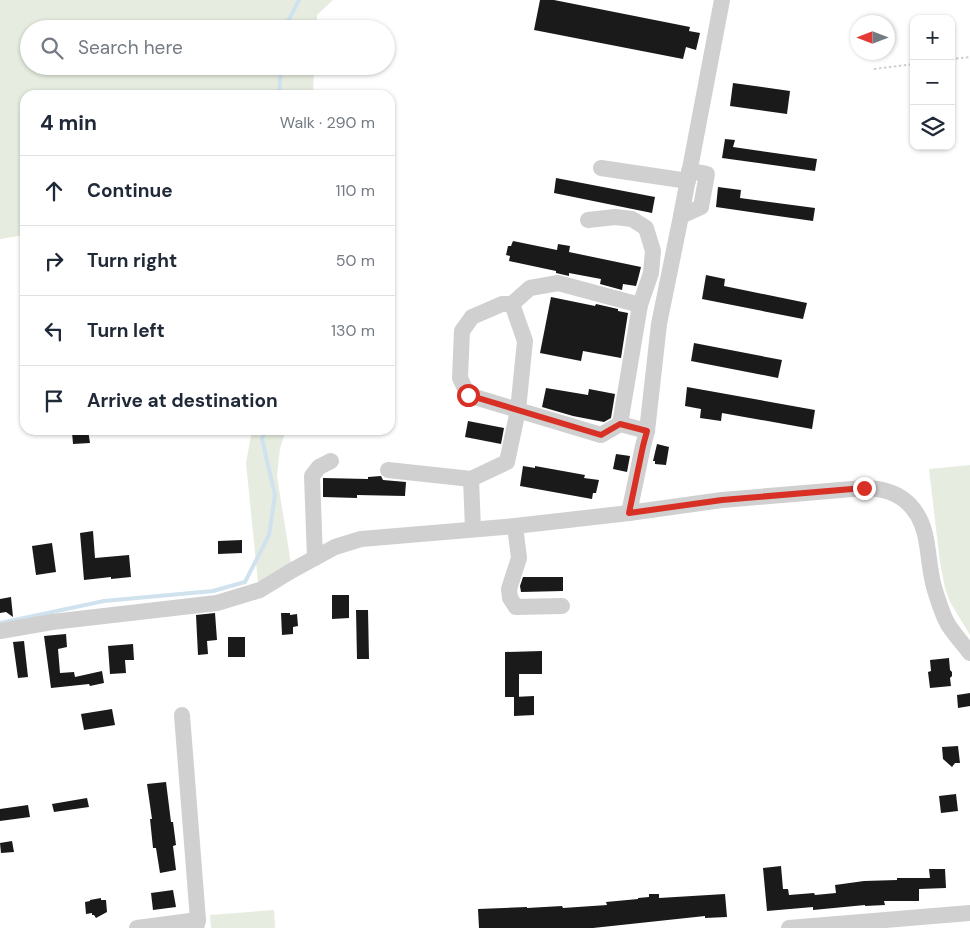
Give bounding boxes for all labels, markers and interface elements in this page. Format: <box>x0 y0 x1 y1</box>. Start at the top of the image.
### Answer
north arrow <box>850 15 895 60</box>
map controls <box>910 15 955 150</box>
button: + <box>910 15 955 60</box>
search box <box>20 20 395 75</box>
icon: search <box>38 34 66 62</box>
text: Search here <box>78 35 183 60</box>
button: − <box>910 60 955 105</box>
button: layers <box>910 105 955 150</box>
text: 4 min <box>40 109 97 137</box>
text: Walk · 290 m <box>280 112 375 133</box>
icon: ahead <box>40 177 68 205</box>
text: Continue <box>87 178 173 203</box>
text: 110 m <box>336 180 375 201</box>
icon: right <box>40 247 68 275</box>
text: Turn right <box>87 248 177 273</box>
text: 50 m <box>336 250 375 271</box>
icon: left <box>40 317 68 345</box>
text: Turn left <box>87 318 165 343</box>
text: 130 m <box>331 320 375 341</box>
route start <box>457 384 480 407</box>
icon: arrive <box>40 387 68 415</box>
text: Arrive at destination <box>87 388 278 413</box>
route end <box>853 477 876 500</box>

